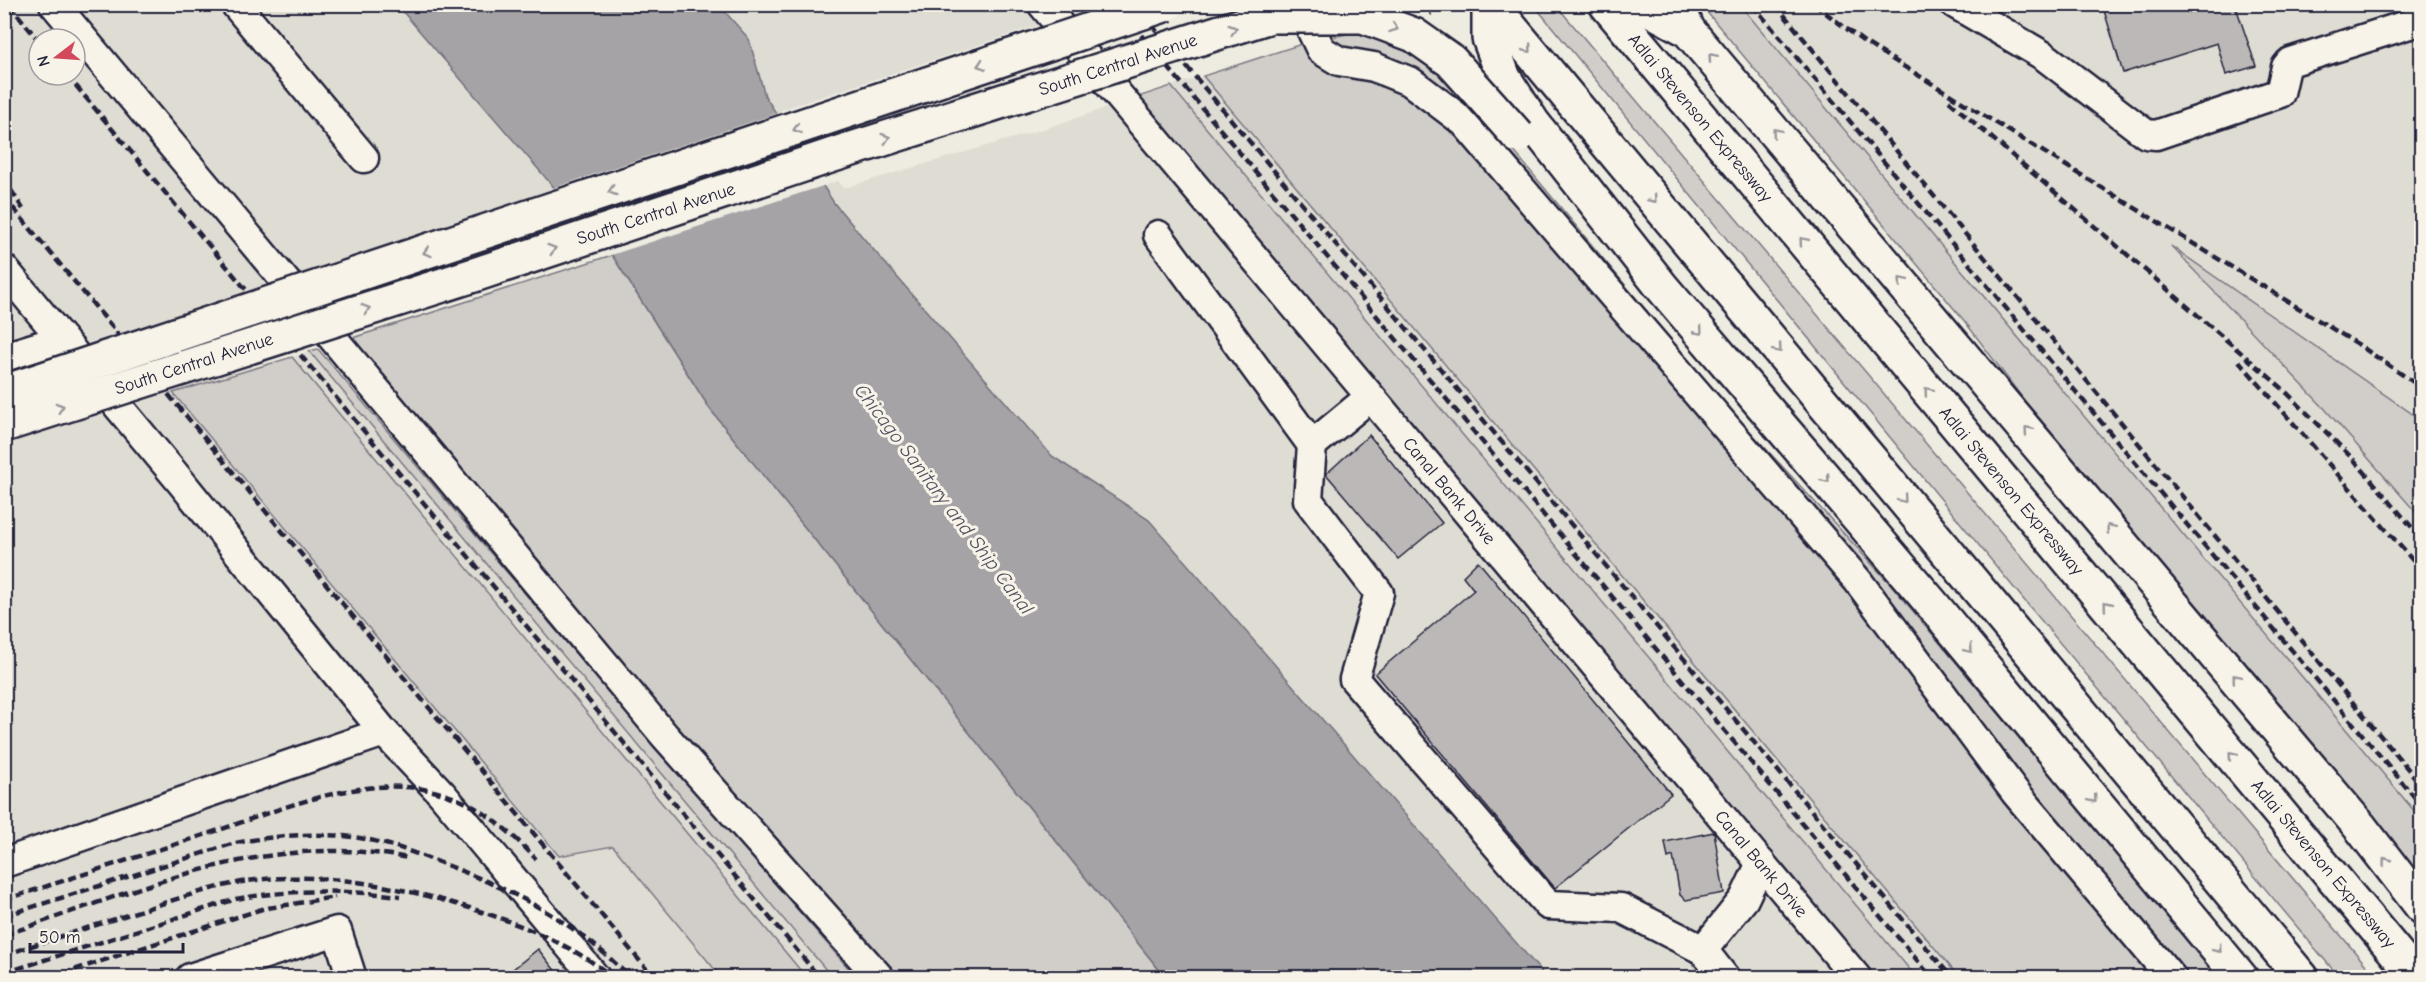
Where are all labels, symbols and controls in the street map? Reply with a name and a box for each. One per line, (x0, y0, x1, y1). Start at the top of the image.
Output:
one-way arrow (1388, 20, 1399, 33)
one-way arrow (1227, 24, 1238, 36)
north arrow (27, 27, 87, 87)
street label: South Central Avenue (1036, 29, 1200, 101)
street label: Adlai Stevenson Expressway (1623, 29, 1777, 207)
one-way arrow (1521, 43, 1532, 54)
text: N (33, 53, 54, 69)
one-way arrow (1708, 53, 1719, 64)
one-way arrow (976, 58, 987, 70)
one-way arrow (792, 121, 803, 134)
one-way arrow (1773, 128, 1784, 139)
one-way arrow (880, 133, 891, 146)
street label: South Central Avenue (574, 178, 738, 250)
one-way arrow (607, 184, 618, 196)
one-way arrow (1646, 192, 1657, 203)
one-way arrow (1799, 237, 1810, 248)
one-way arrow (546, 244, 556, 256)
one-way arrow (422, 245, 433, 258)
one-way arrow (1898, 277, 1909, 288)
one-way arrow (360, 304, 371, 317)
one-way arrow (1692, 324, 1703, 335)
street label: South Central Avenue (112, 328, 276, 400)
one-way arrow (1771, 342, 1782, 353)
water label: Chicago Sanitary and Ship Canal (850, 379, 1039, 619)
one-way arrow (1924, 387, 1935, 398)
one-way arrow (54, 402, 65, 414)
street label: Adlai Stevenson Expressway (1934, 402, 2088, 580)
one-way arrow (2024, 426, 2035, 437)
street label: Canal Bank Drive (1398, 433, 1500, 549)
one-way arrow (1819, 472, 1830, 483)
one-way arrow (1896, 492, 1907, 503)
one-way arrow (2107, 524, 2118, 535)
one-way arrow (2103, 601, 2114, 612)
one-way arrow (1962, 642, 1973, 653)
one-way arrow (2232, 674, 2243, 685)
one-way arrow (2228, 751, 2239, 762)
street label: Adlai Stevenson Expressway (2246, 775, 2400, 953)
one-way arrow (2086, 792, 2097, 803)
street label: Canal Bank Drive (1710, 806, 1812, 922)
one-way arrow (2382, 857, 2393, 868)
scale bar (30, 916, 183, 954)
text: 50 m (39, 927, 81, 948)
one-way arrow (2210, 942, 2221, 953)

